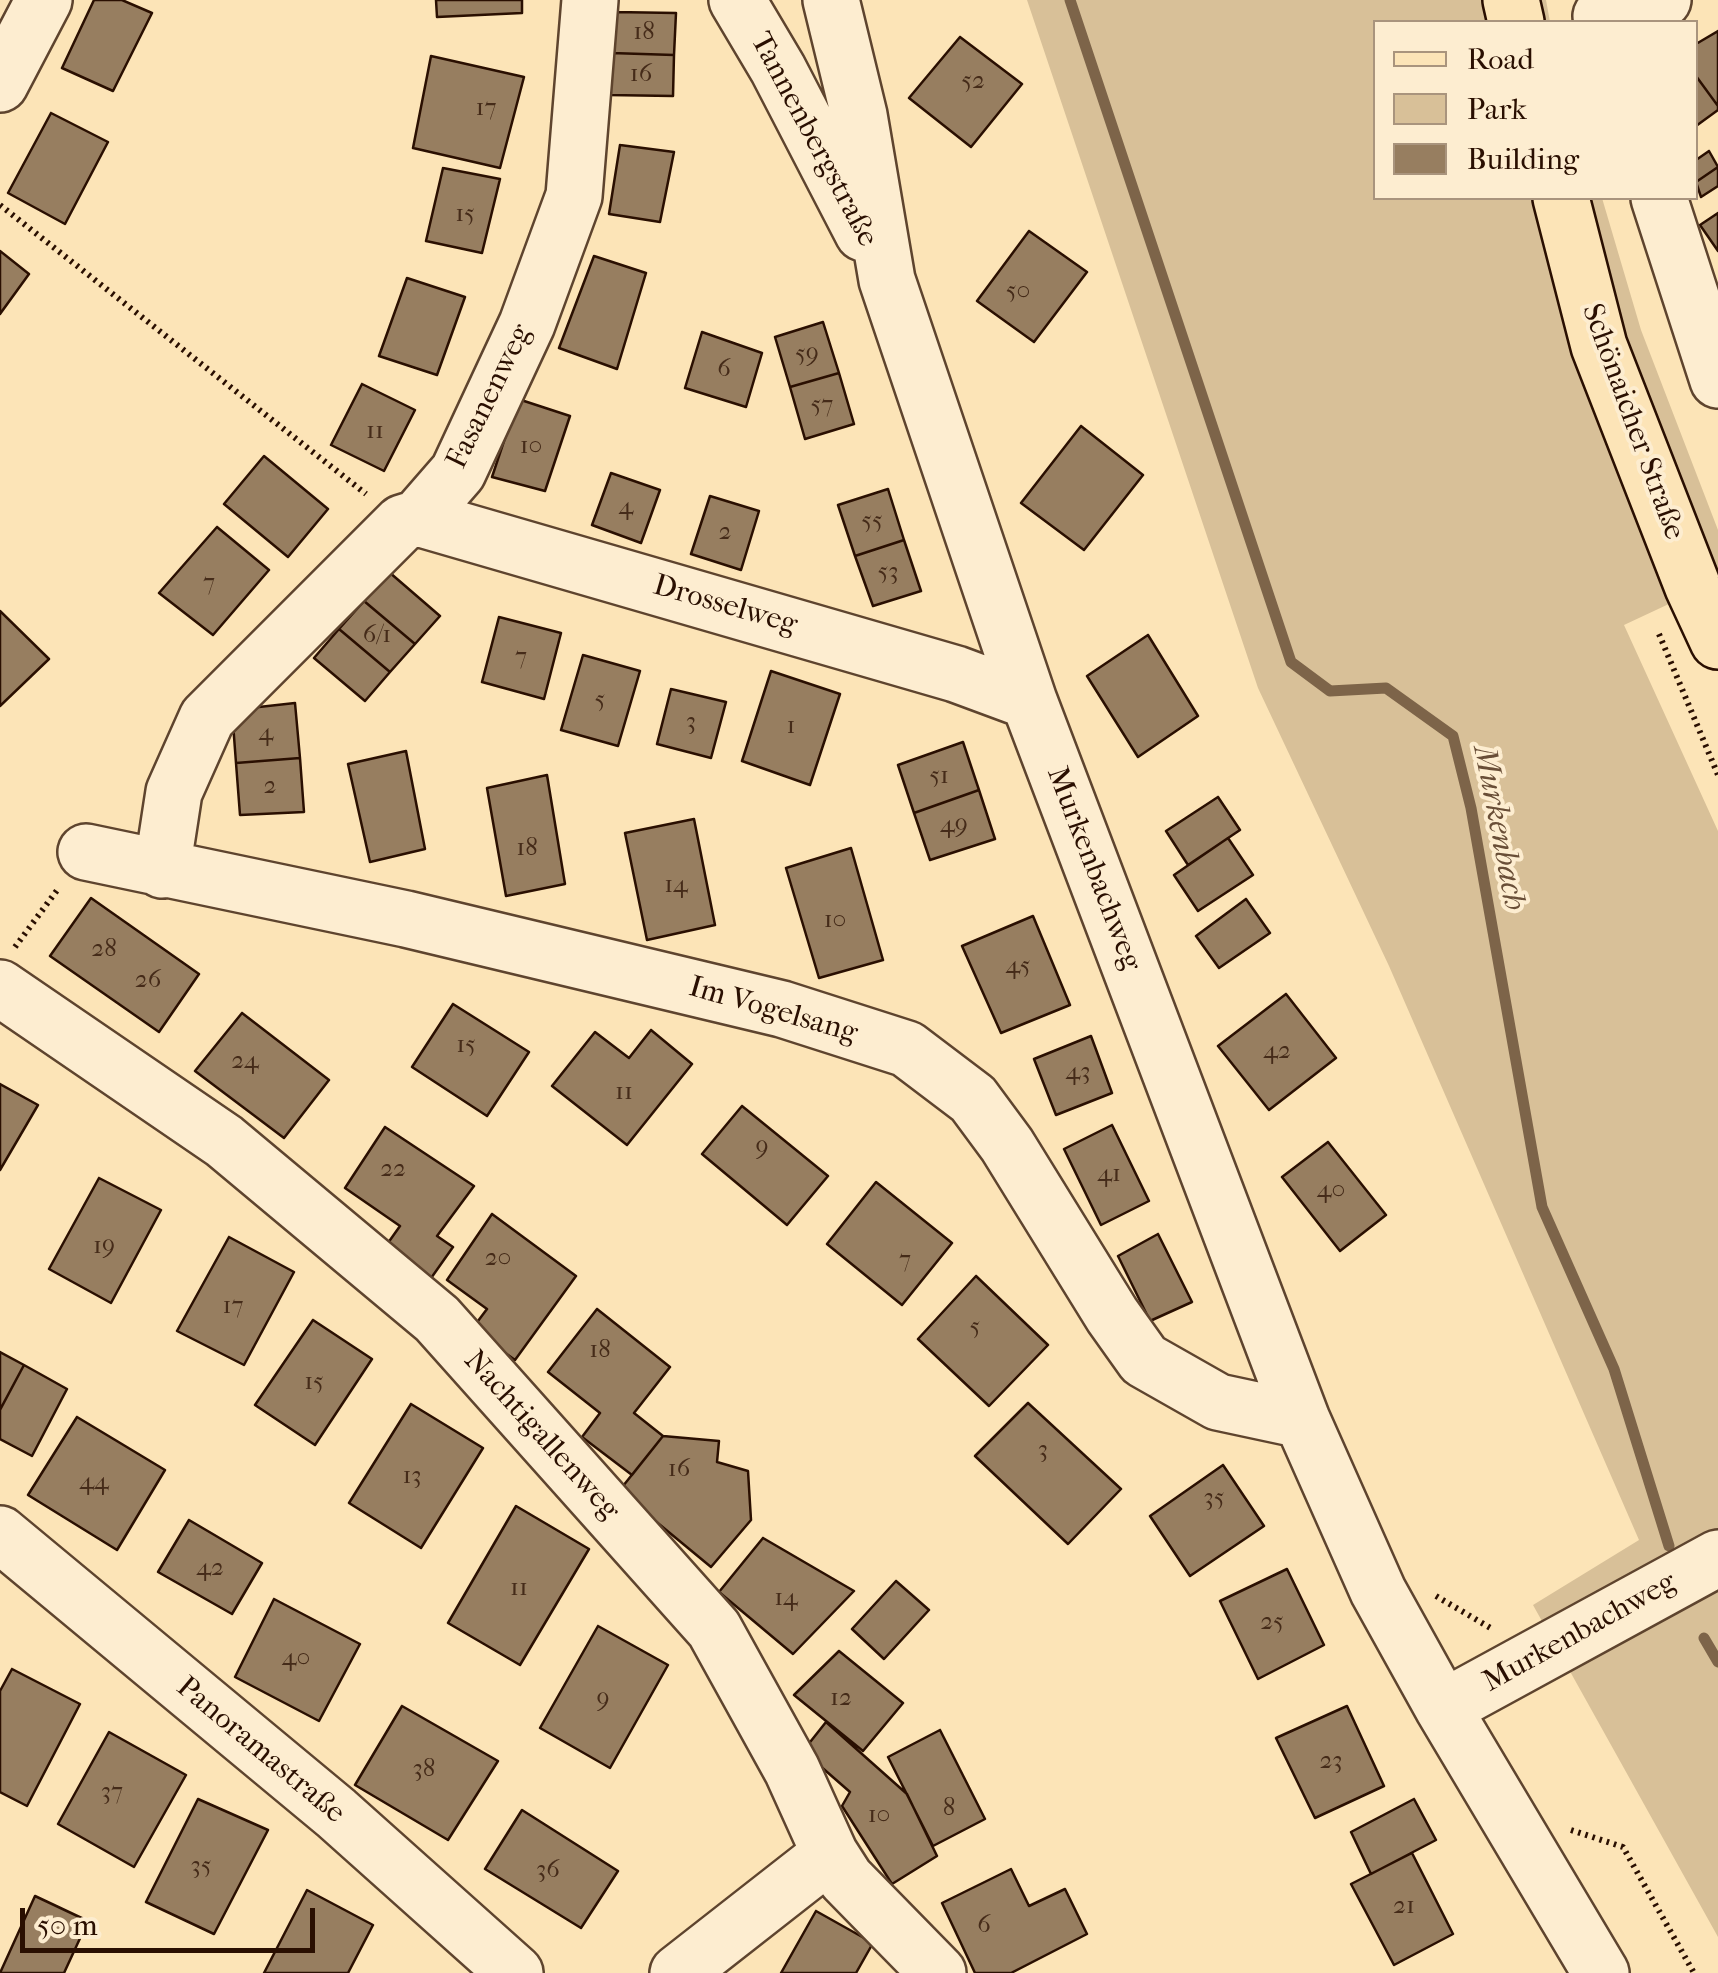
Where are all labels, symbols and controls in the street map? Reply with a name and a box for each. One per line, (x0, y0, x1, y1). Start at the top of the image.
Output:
house number: 18 (633, 18, 655, 48)
legend (1373, 20, 1698, 200)
street label: Tannenbergstraße (741, 27, 885, 253)
text: Road (1467, 42, 1534, 77)
house number: 16 (630, 60, 652, 90)
house number: 52 (961, 67, 985, 97)
text: Park (1467, 92, 1527, 127)
house number: 17 (476, 94, 496, 124)
text: Building (1467, 142, 1579, 177)
house number: 15 (455, 200, 475, 230)
house number: 50 (1006, 277, 1030, 307)
street label: Schönaicher Straße (1573, 299, 1691, 545)
street label: Fasanenweg (440, 319, 540, 475)
house number: 59 (795, 340, 819, 370)
house number: 6 (717, 355, 731, 385)
house number: 57 (811, 391, 833, 421)
house number: 11 (366, 417, 384, 447)
house number: 10 (520, 432, 542, 462)
house number: 4 (619, 493, 633, 523)
house number: 55 (861, 507, 883, 537)
house number: 2 (719, 518, 731, 548)
house number: 53 (877, 558, 899, 588)
street label: Drosselweg (649, 568, 801, 644)
house number: 7 (203, 569, 215, 599)
house number: 6/1 (363, 621, 391, 651)
house number: 7 (515, 643, 527, 673)
house number: 5 (595, 686, 605, 716)
house number: 3 (686, 708, 696, 738)
house number: 1 (787, 712, 795, 742)
house number: 4 (259, 719, 273, 749)
water label: Murkenbach (1463, 742, 1533, 914)
house number: 51 (929, 762, 949, 792)
street label: Murkenbachweg (1038, 762, 1148, 976)
house number: 2 (264, 772, 276, 802)
house number: 49 (940, 811, 968, 841)
house number: 18 (516, 834, 538, 864)
house number: 14 (664, 871, 688, 901)
house number: 10 (824, 906, 846, 936)
house number: 28 (91, 935, 117, 965)
house number: 45 (1006, 952, 1030, 982)
house number: 26 (135, 966, 161, 996)
street label: Im Vogelsang (685, 970, 861, 1052)
house number: 15 (456, 1031, 476, 1061)
house number: 42 (1263, 1037, 1291, 1067)
house number: 24 (231, 1047, 259, 1077)
house number: 43 (1065, 1058, 1091, 1088)
house number: 11 (615, 1078, 633, 1108)
house number: 9 (755, 1133, 769, 1163)
house number: 22 (380, 1155, 406, 1185)
house number: 41 (1097, 1160, 1121, 1190)
house number: 40 (1317, 1176, 1345, 1206)
house number: 19 (93, 1232, 115, 1262)
house number: 20 (485, 1244, 511, 1274)
house number: 7 (899, 1246, 911, 1276)
house number: 17 (223, 1292, 243, 1322)
house number: 5 (970, 1313, 980, 1343)
house number: 18 (589, 1336, 611, 1366)
street label: Nachtigallenweg (455, 1344, 627, 1528)
house number: 15 (304, 1368, 324, 1398)
house number: 3 (1038, 1436, 1048, 1466)
house number: 16 (668, 1455, 690, 1485)
house number: 13 (402, 1462, 422, 1492)
house number: 44 (79, 1468, 109, 1498)
house number: 35 (1203, 1484, 1225, 1514)
house number: 42 (196, 1554, 224, 1584)
street label: Murkenbachweg (1477, 1565, 1683, 1701)
house number: 11 (510, 1574, 528, 1604)
house number: 14 (774, 1584, 798, 1614)
house number: 25 (1260, 1608, 1284, 1638)
house number: 40 (282, 1644, 310, 1674)
street label: Panoramastraße (168, 1670, 352, 1832)
house number: 12 (830, 1684, 852, 1714)
house number: 9 (596, 1685, 610, 1715)
house number: 23 (1319, 1747, 1343, 1777)
house number: 38 (413, 1755, 435, 1785)
house number: 37 (101, 1778, 123, 1808)
house number: 8 (943, 1794, 955, 1824)
house number: 10 (868, 1801, 890, 1831)
house number: 35 (190, 1852, 212, 1882)
house number: 36 (536, 1856, 560, 1886)
scale bar (25, 1888, 320, 1950)
house number: 21 (1393, 1892, 1415, 1922)
text: 50 m (37, 1908, 98, 1943)
house number: 6 (977, 1911, 991, 1941)

